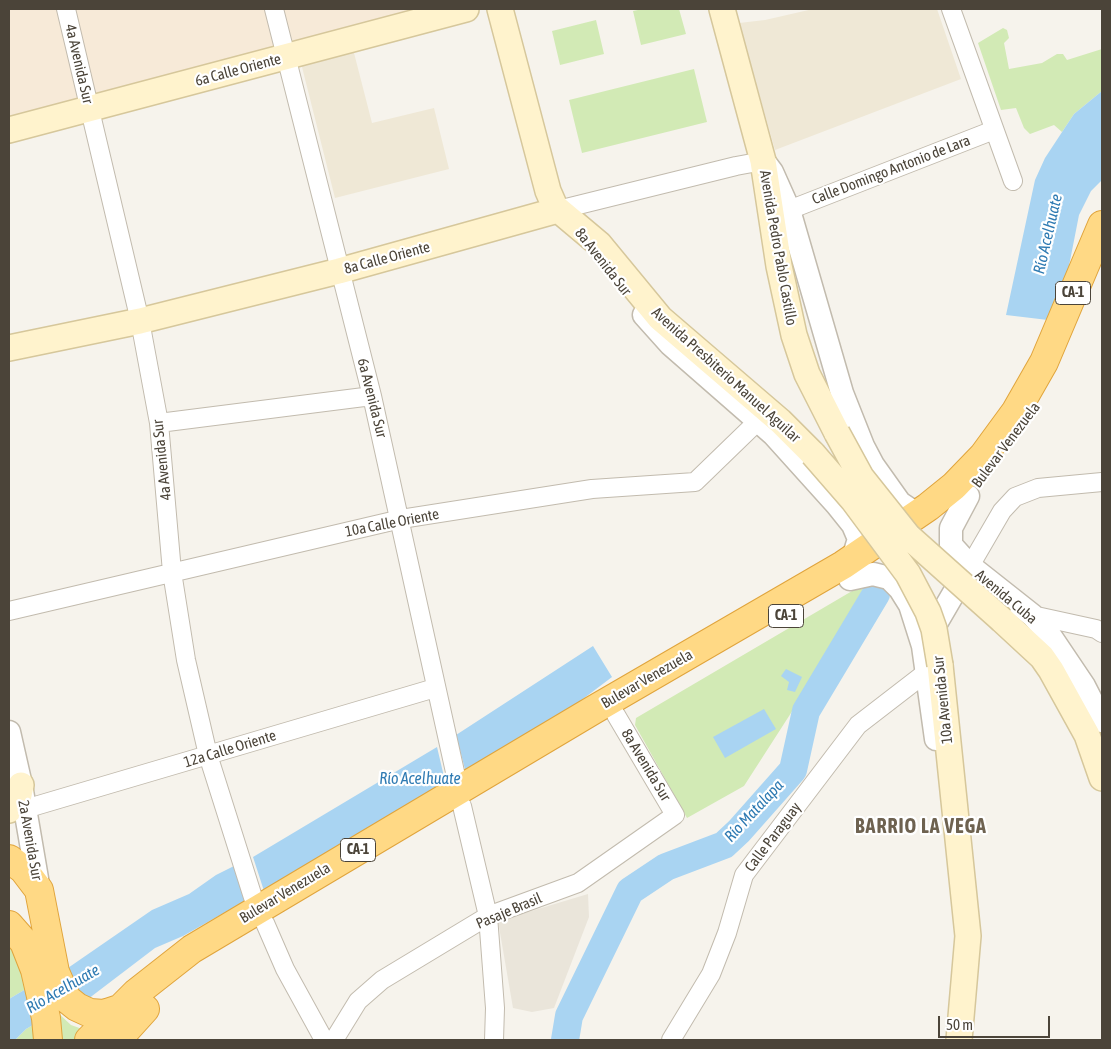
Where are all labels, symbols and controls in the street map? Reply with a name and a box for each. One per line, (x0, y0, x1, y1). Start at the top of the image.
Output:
street label: 4a Avenida Sur (61, 22, 97, 106)
street label: 6a Calle Oriente (193, 50, 283, 90)
street label: Calle Domingo Antonio de Lara (809, 131, 973, 209)
street label: Avenida Pedro Pablo Castillo (755, 169, 801, 327)
water label: Río Acelhuate (1030, 192, 1066, 276)
street label: 8a Avenida Sur (571, 225, 635, 299)
street label: 8a Calle Oriente (342, 238, 432, 278)
road number: CA-1 (1056, 282, 1090, 304)
street label: Avenida Presbiterio Manuel Aguilar (648, 304, 804, 446)
street label: 6a Avenida Sur (353, 356, 391, 440)
street label: Bulevar Venezuela (968, 399, 1044, 491)
street label: 4a Avenida Sur (149, 419, 175, 501)
street label: 10a Calle Oriente (344, 505, 440, 541)
street label: Avenida Cuba (971, 566, 1041, 628)
road number: CA-1 (768, 604, 804, 628)
street label: Bulevar Venezuela (598, 646, 696, 712)
street label: 10a Avenida Sur (929, 655, 957, 745)
street label: 12a Calle Oriente (182, 726, 278, 772)
street label: 8a Avenida Sur (617, 726, 675, 804)
water label: Río Acelhuate (379, 769, 461, 789)
water label: Río Matalapa (720, 776, 788, 846)
street label: 2a Avenida Sur (14, 799, 46, 881)
street label: Calle Paraguay (741, 799, 805, 875)
district label: BARRIO LA VEGA (853, 815, 989, 839)
road number: CA-1 (340, 838, 376, 862)
street label: Bulevar Venezuela (236, 859, 334, 927)
street label: Pasaje Brasil (473, 889, 545, 933)
water label: Río Acelhuate (23, 960, 103, 1018)
scale bar (941, 1006, 1054, 1038)
text: 50 m (946, 1016, 973, 1033)

